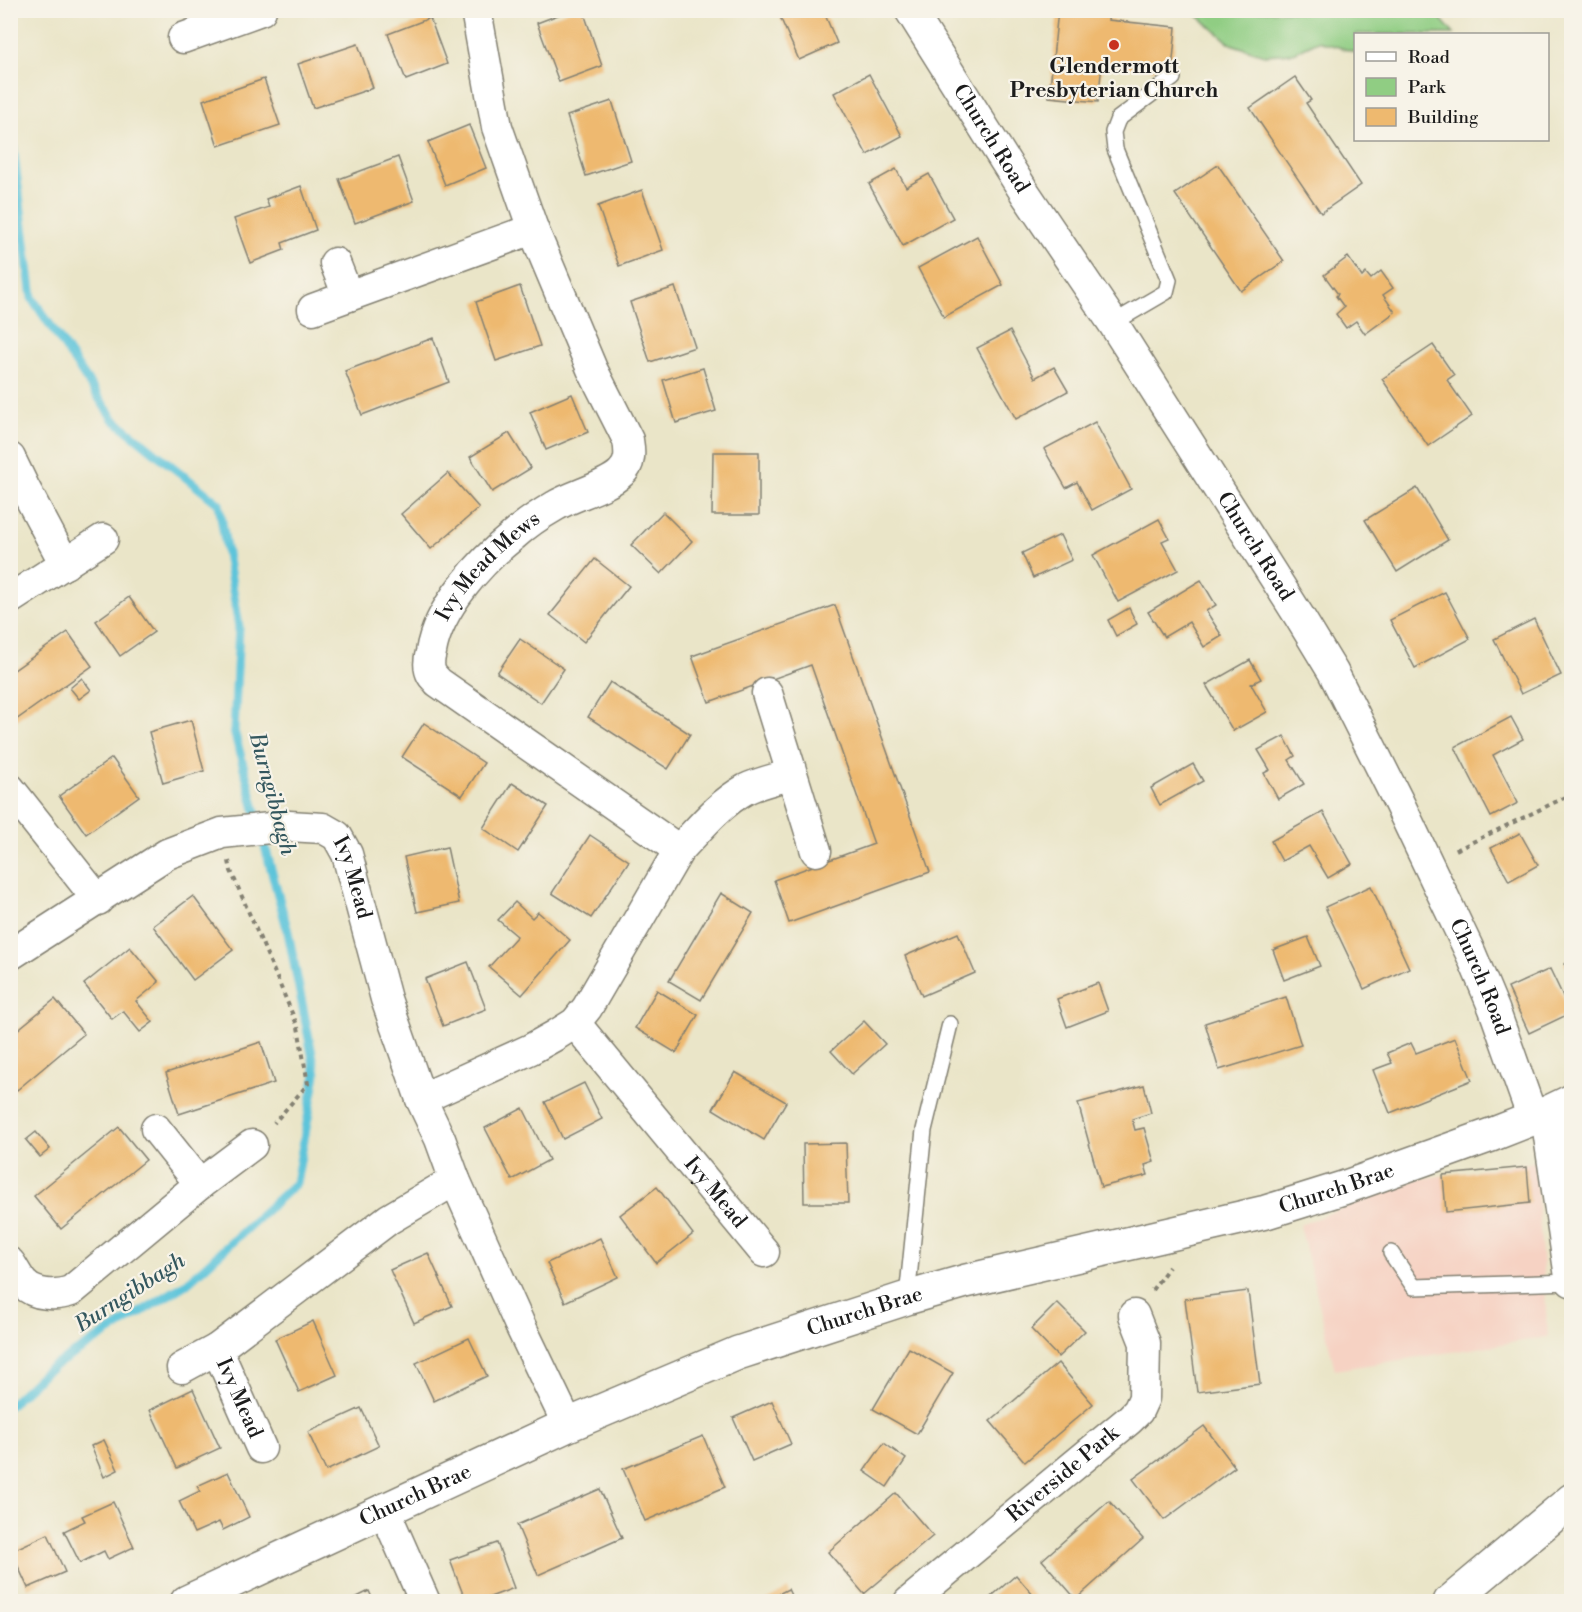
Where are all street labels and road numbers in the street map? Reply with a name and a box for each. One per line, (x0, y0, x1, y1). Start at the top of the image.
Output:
street label: Church Road (947, 79, 1035, 198)
street label: Church Road (1211, 487, 1299, 606)
street label: Ivy Mead Mews (430, 506, 545, 626)
street label: Ivy Mead (327, 832, 377, 922)
street label: Church Road (1443, 914, 1515, 1039)
street label: Ivy Mead (678, 1152, 752, 1234)
street label: Church Brae (1276, 1158, 1398, 1220)
street label: Church Brae (804, 1281, 926, 1343)
street label: Ivy Mead (210, 1354, 268, 1442)
street label: Riverside Park (1002, 1420, 1125, 1529)
street label: Church Brae (356, 1459, 475, 1533)

